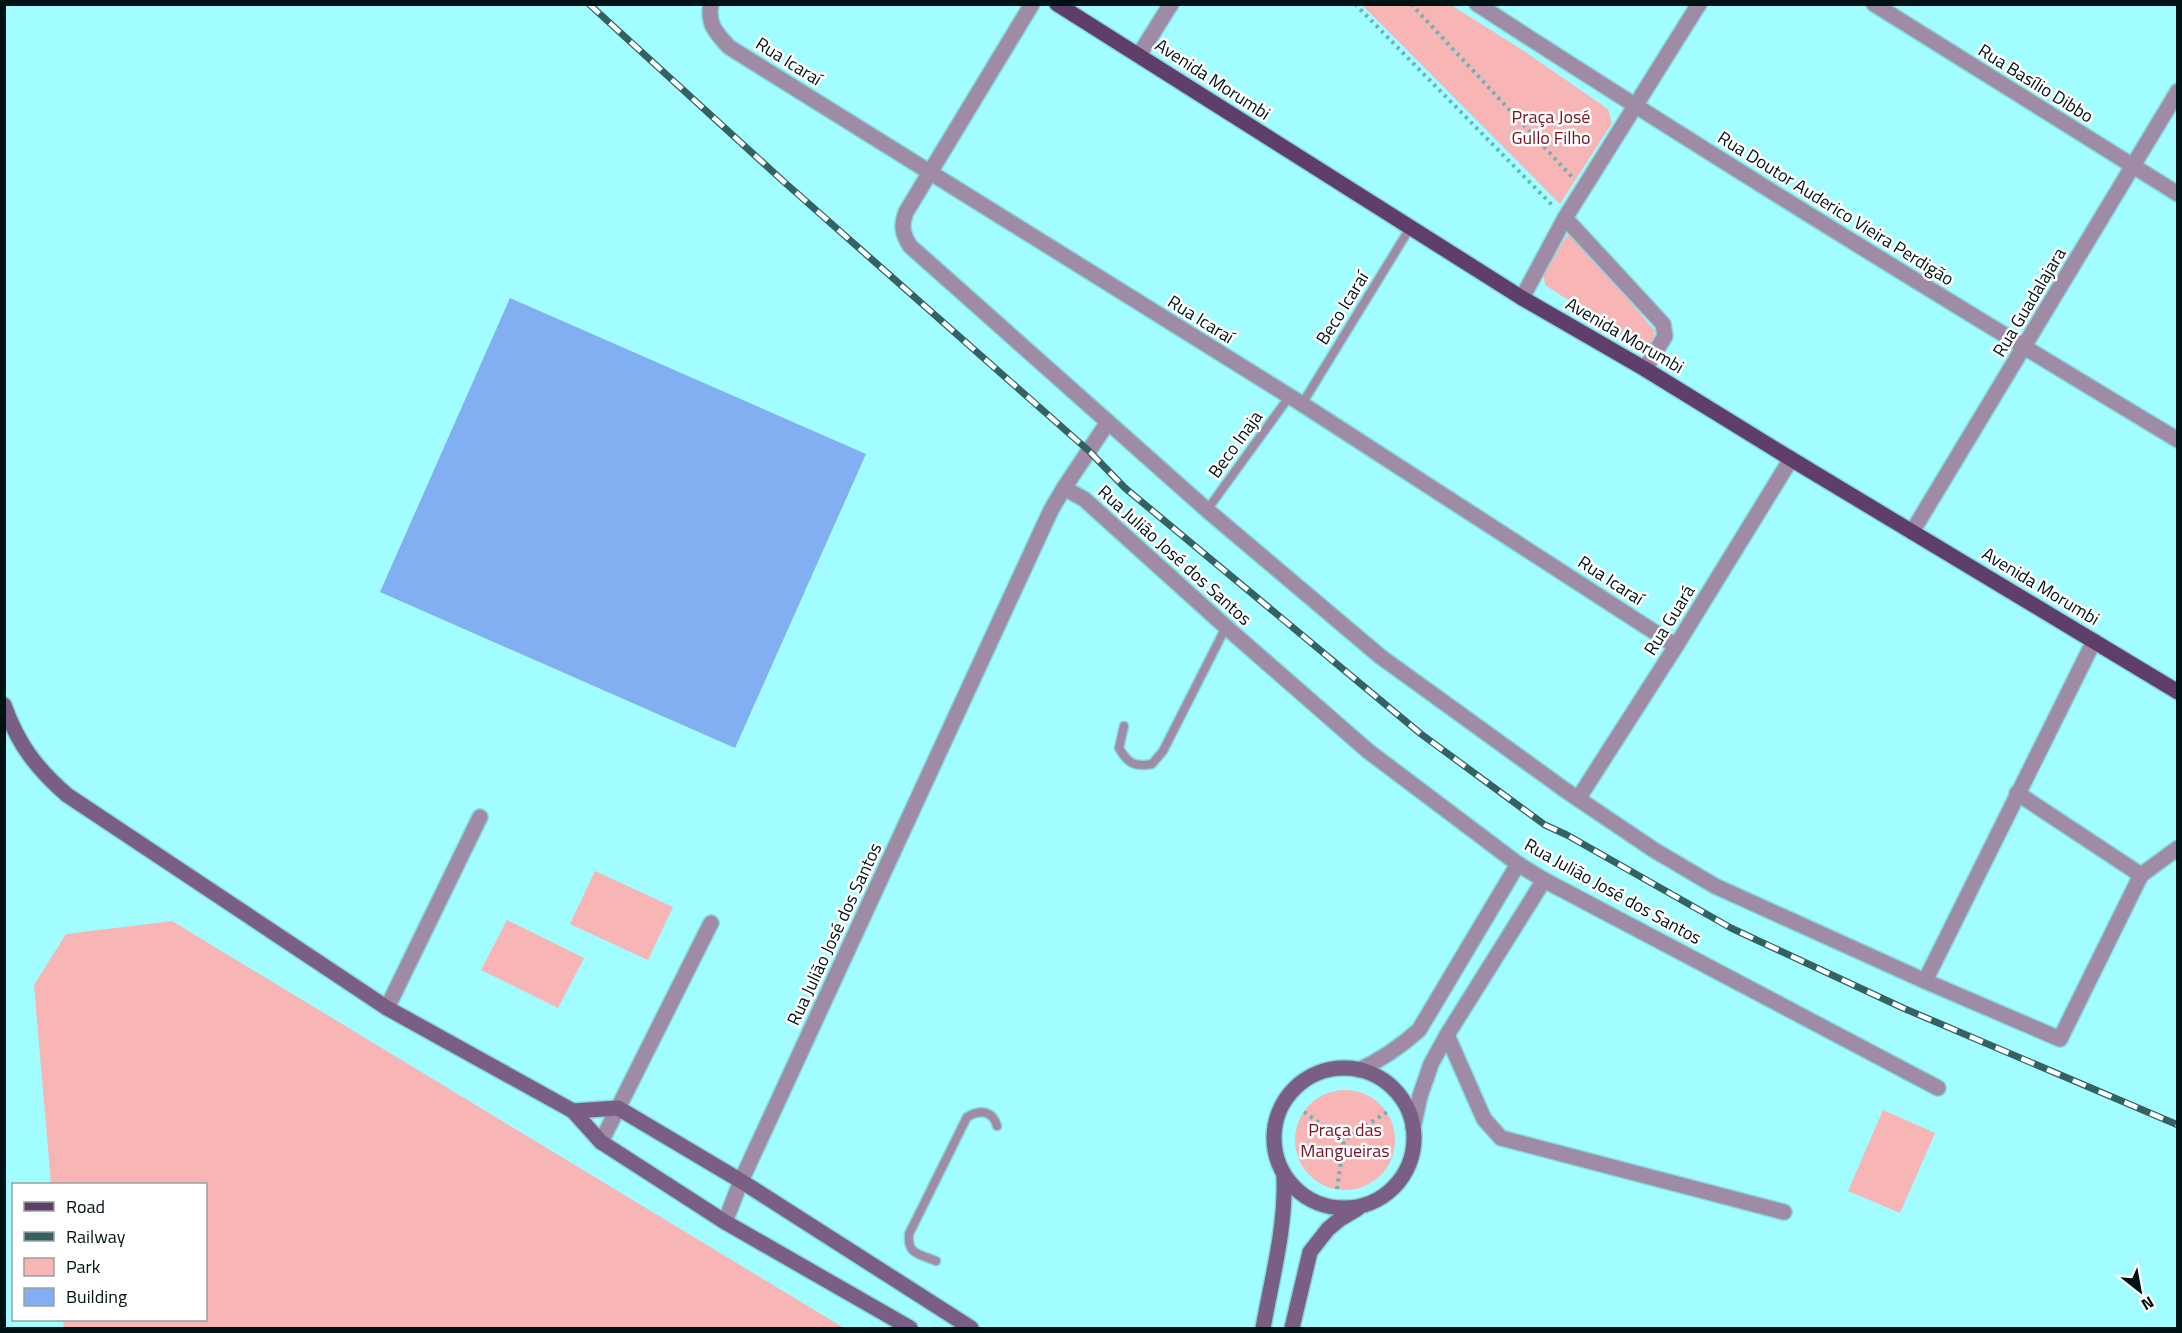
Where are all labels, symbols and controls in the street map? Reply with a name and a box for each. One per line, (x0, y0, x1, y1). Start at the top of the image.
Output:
street label: Rua Icaraí (750, 30, 829, 93)
street label: Avenida Morumbi (1150, 31, 1276, 127)
street label: Rua Basílio Dibbo (1973, 37, 2099, 129)
park label: Praça José Gullo Filho (1511, 103, 1591, 151)
street label: Rua Doutor Auderico Vieira Perdigão (1713, 124, 1959, 292)
street label: Rua Guadalajara (1986, 242, 2072, 362)
street label: Beco Icaraí (1309, 264, 1376, 350)
street label: Rua Icaraí (1162, 288, 1241, 351)
street label: Avenida Morumbi (1561, 290, 1689, 380)
street label: Beco Inaja (1201, 405, 1269, 483)
street label: Rua Julião José dos Santos (1092, 478, 1258, 632)
street label: Avenida Morumbi (1977, 540, 2105, 632)
street label: Rua Icaraí (1573, 549, 1651, 613)
street label: Rua Guará (1637, 580, 1701, 660)
street label: Rua Julião José dos Santos (1519, 831, 1707, 951)
street label: Rua Julião José dos Santos (780, 838, 888, 1030)
park label: Praça das Mangueiras (1300, 1116, 1390, 1164)
legend (12, 1183, 207, 1321)
text: Road (66, 1193, 105, 1220)
text: Railway (66, 1223, 126, 1250)
text: Park (66, 1253, 101, 1280)
north arrow (2110, 1261, 2170, 1321)
text: Building (66, 1283, 127, 1310)
text: N (2137, 1291, 2159, 1317)

